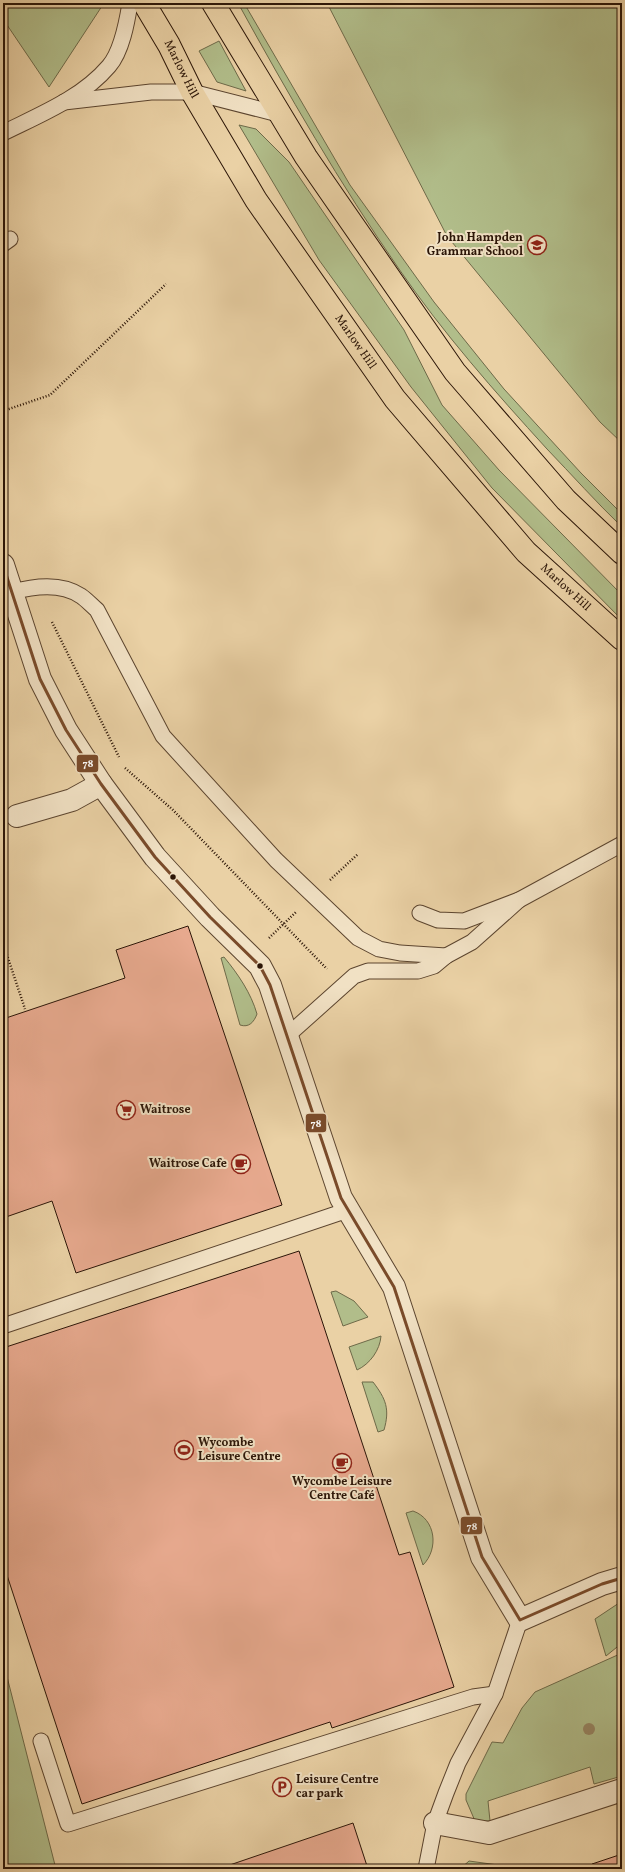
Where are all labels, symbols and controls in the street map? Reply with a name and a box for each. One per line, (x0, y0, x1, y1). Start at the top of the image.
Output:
street label: Marlow Hill (160, 37, 202, 102)
place label: John Hampden Grammar School (427, 230, 523, 260)
school or university icon: John Hampden Grammar School (526, 234, 548, 256)
street label: Marlow Hill (331, 312, 380, 373)
street label: Marlow Hill (537, 560, 594, 615)
line badge: 78 (76, 754, 99, 773)
text: 78 (82, 757, 94, 772)
unlabelled marker (168, 872, 178, 882)
unlabelled marker (255, 961, 265, 971)
supermarket icon: Waitrose (115, 1099, 137, 1121)
place label: Waitrose (140, 1102, 191, 1118)
line badge: 78 (305, 1113, 327, 1133)
text: 78 (310, 1117, 322, 1132)
cafe icon: Waitrose Cafe (230, 1153, 252, 1175)
place label: Waitrose Cafe (149, 1156, 227, 1172)
place label: Wycombe Leisure Centre (198, 1435, 281, 1465)
sports icon: Wycombe Leisure Centre (173, 1439, 195, 1461)
cafe icon: Wycombe Leisure Centre Café (331, 1452, 353, 1474)
place label: Wycombe Leisure Centre Café (292, 1474, 392, 1504)
line badge: 78 (460, 1516, 483, 1535)
text: 78 (466, 1520, 478, 1535)
place label: Leisure Centre car park (296, 1772, 379, 1802)
parking icon: Leisure Centre car park (271, 1776, 293, 1798)

